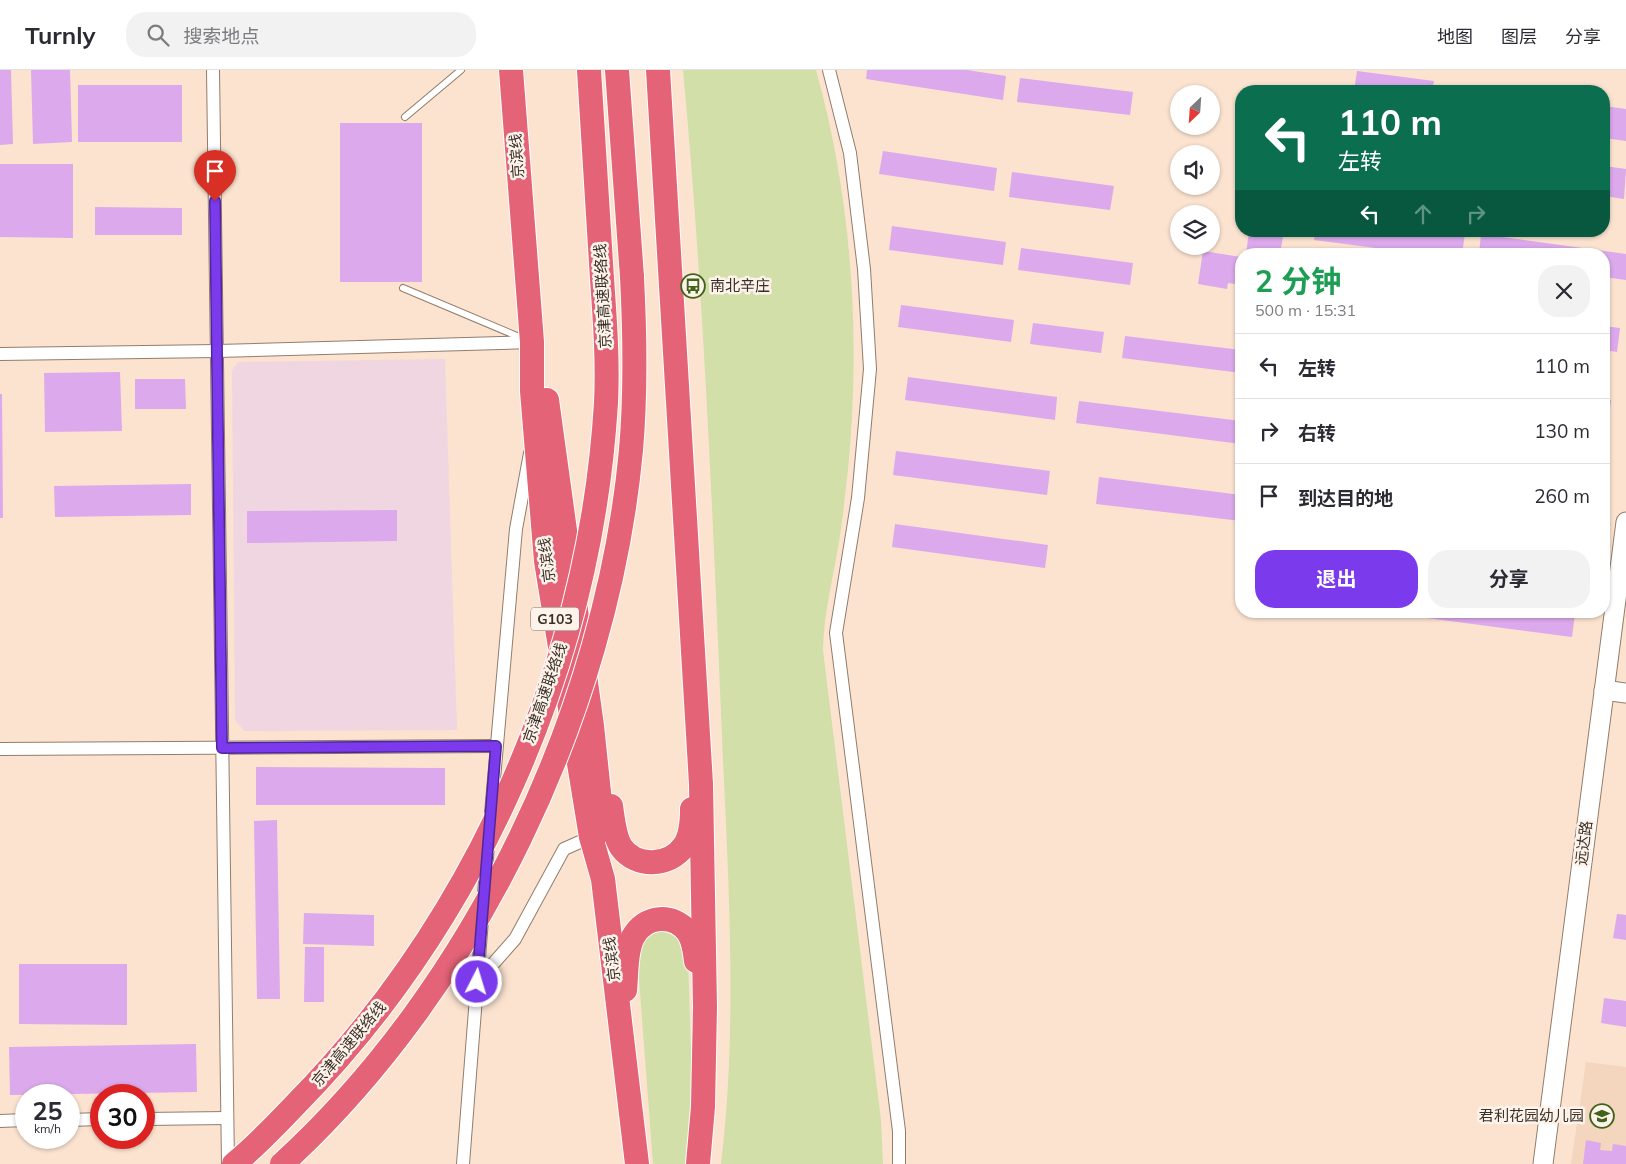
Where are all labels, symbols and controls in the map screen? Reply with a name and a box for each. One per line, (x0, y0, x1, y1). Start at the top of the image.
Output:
search box (126, 12, 476, 57)
text: Turnly (25, 20, 96, 50)
icon: search (144, 21, 172, 49)
text: 搜索地点 (184, 24, 260, 48)
text: 地图 (1437, 25, 1473, 48)
text: 图层 (1501, 25, 1537, 48)
text: 分享 (1565, 25, 1601, 48)
north arrow (1170, 85, 1220, 135)
map controls (1170, 85, 1220, 255)
text: 110 m (1338, 100, 1442, 144)
icon: left (1255, 105, 1320, 170)
street label: 京滨线 (505, 133, 528, 179)
button: sound (1170, 145, 1220, 195)
text: 左转 (1338, 147, 1382, 175)
pin (194, 150, 236, 201)
icon: arrive (201, 157, 229, 185)
icon: left (1356, 200, 1384, 228)
icon: ahead (1409, 200, 1437, 228)
icon: right (1462, 200, 1490, 228)
button: layers (1170, 205, 1220, 255)
street label: 京津高速联络线 (590, 243, 615, 349)
text: 2 分钟 (1255, 262, 1341, 300)
button: close (1538, 265, 1590, 317)
bus stop icon: 南北辛庄 (680, 273, 706, 299)
place label: 南北辛庄 (710, 276, 770, 295)
text: 500 m · 15:31 (1255, 300, 1356, 320)
icon: left (1255, 352, 1283, 380)
text: 110 m (1534, 354, 1590, 378)
text: 左转 (1298, 356, 1336, 380)
icon: right (1255, 417, 1283, 445)
text: 130 m (1534, 419, 1590, 443)
text: 右转 (1298, 421, 1336, 445)
icon: arrive (1255, 482, 1283, 510)
text: 260 m (1534, 484, 1590, 508)
text: 到达目的地 (1298, 486, 1393, 510)
street label: 京滨线 (534, 537, 559, 584)
button: 退出 (1255, 550, 1418, 608)
button: 分享 (1428, 550, 1590, 608)
road number: G103 (531, 608, 579, 630)
street label: 京津高速联络线 (518, 640, 571, 746)
street label: 远达路 (1571, 819, 1596, 866)
street label: 京滨线 (599, 936, 624, 983)
position arrow (450, 955, 502, 1007)
street label: 京津高速联络线 (308, 997, 390, 1090)
speed limit sign: 30 (90, 1084, 155, 1149)
text: 25 (32, 1095, 63, 1126)
school or university icon: 君利花园幼儿园 (1589, 1103, 1615, 1129)
place label: 君利花园幼儿园 (1479, 1106, 1584, 1125)
text: km/h (34, 1121, 61, 1136)

